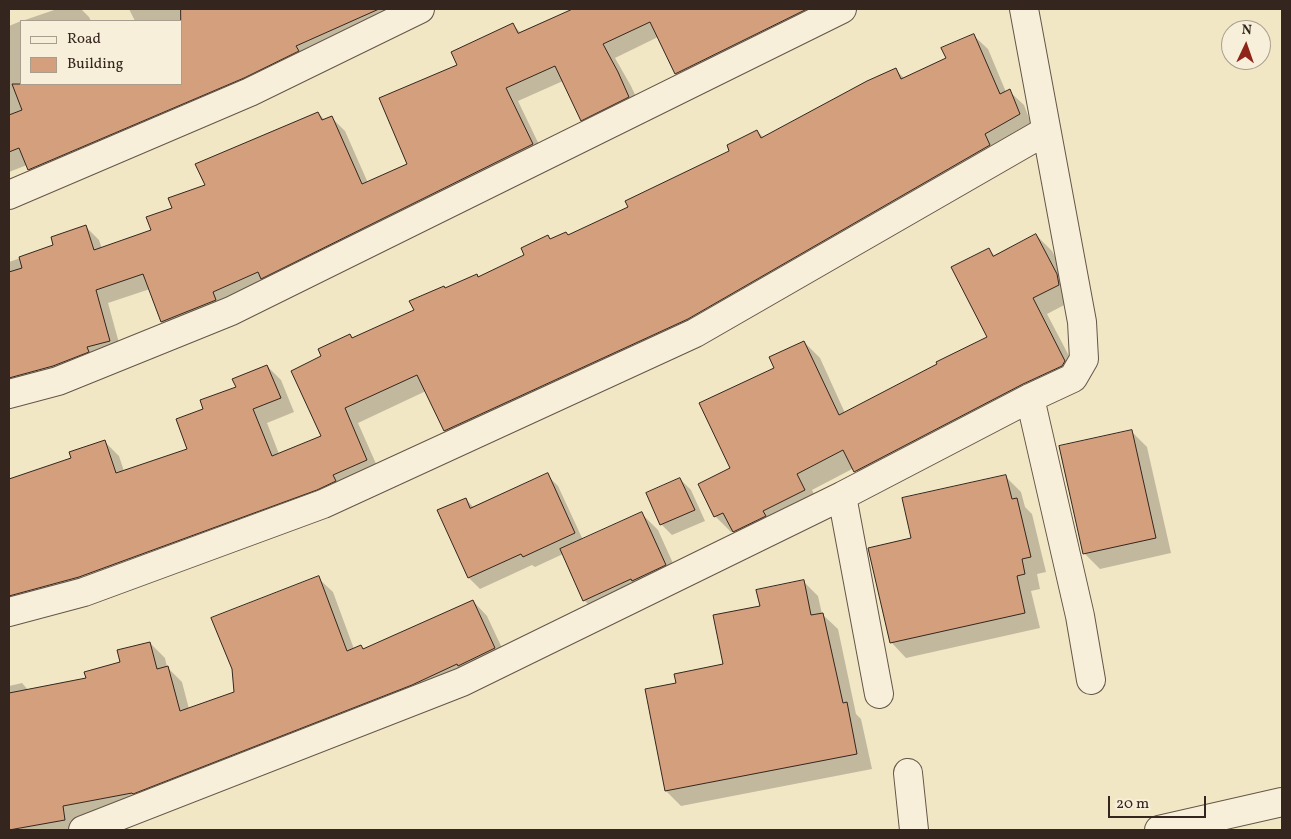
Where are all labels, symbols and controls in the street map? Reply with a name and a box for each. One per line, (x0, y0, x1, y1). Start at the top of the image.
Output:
legend (20, 20, 182, 85)
north arrow (1221, 20, 1271, 70)
text: N (1241, 21, 1252, 40)
text: Road (67, 29, 101, 50)
text: Building (67, 54, 123, 75)
scale bar (1111, 786, 1208, 818)
text: 20 m (1116, 794, 1149, 815)

